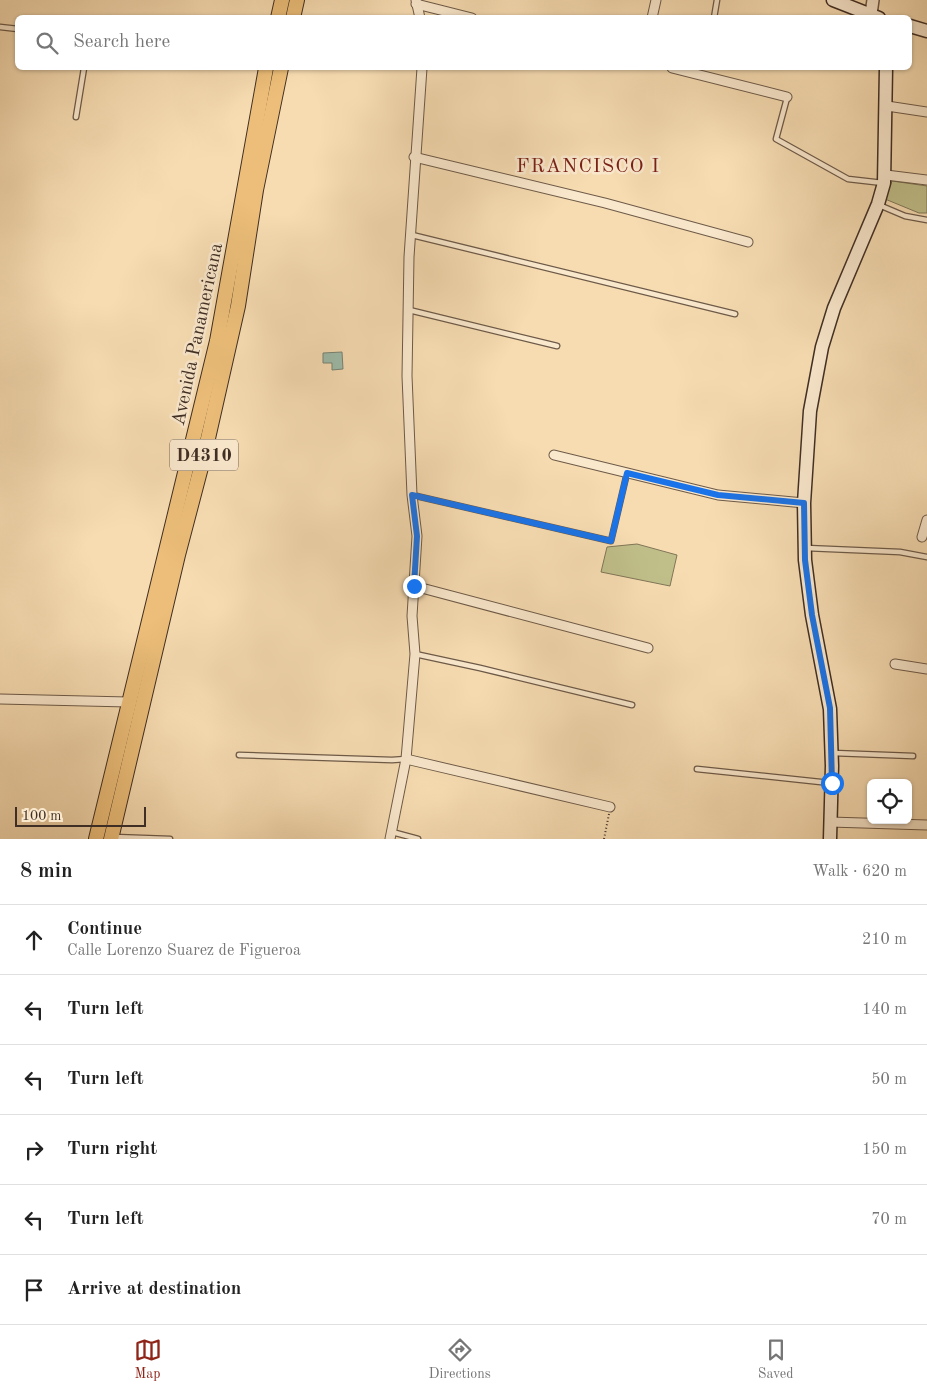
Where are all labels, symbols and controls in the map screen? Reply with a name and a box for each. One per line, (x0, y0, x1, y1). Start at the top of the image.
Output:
search box (15, 15, 912, 70)
icon: search (33, 29, 61, 57)
text: Search here (73, 33, 170, 52)
district label: FRANCISCO I (516, 157, 660, 177)
street label: Avenida Panamericana (170, 241, 227, 428)
road number: D4310 (170, 440, 238, 470)
route end (403, 575, 426, 598)
route start (821, 772, 844, 795)
map controls (867, 779, 912, 824)
button: locate (867, 779, 912, 824)
scale bar (15, 804, 146, 827)
text: 100 m (22, 809, 61, 823)
text: 8 min (20, 861, 73, 882)
text: Walk · 620 m (812, 864, 907, 880)
text: Continue (67, 920, 142, 939)
icon: ahead (20, 926, 48, 954)
text: 210 m (862, 932, 907, 948)
text: Calle Lorenzo Suarez de Figueroa (67, 943, 301, 959)
icon: left (20, 996, 48, 1024)
text: Turn left (67, 1000, 144, 1019)
text: 140 m (862, 1002, 907, 1018)
icon: left (20, 1066, 48, 1094)
text: Turn left (67, 1070, 144, 1089)
text: 50 m (871, 1072, 907, 1088)
icon: right (20, 1136, 48, 1164)
text: Turn right (67, 1140, 157, 1159)
text: 150 m (862, 1142, 907, 1158)
icon: left (20, 1206, 48, 1234)
text: Turn left (67, 1210, 144, 1229)
text: 70 m (871, 1212, 907, 1228)
icon: arrive (20, 1276, 48, 1304)
text: Arrive at destination (67, 1280, 241, 1299)
tab: Map (134, 1336, 162, 1383)
tab: Directions (429, 1336, 491, 1383)
tab: Saved (758, 1336, 793, 1383)

